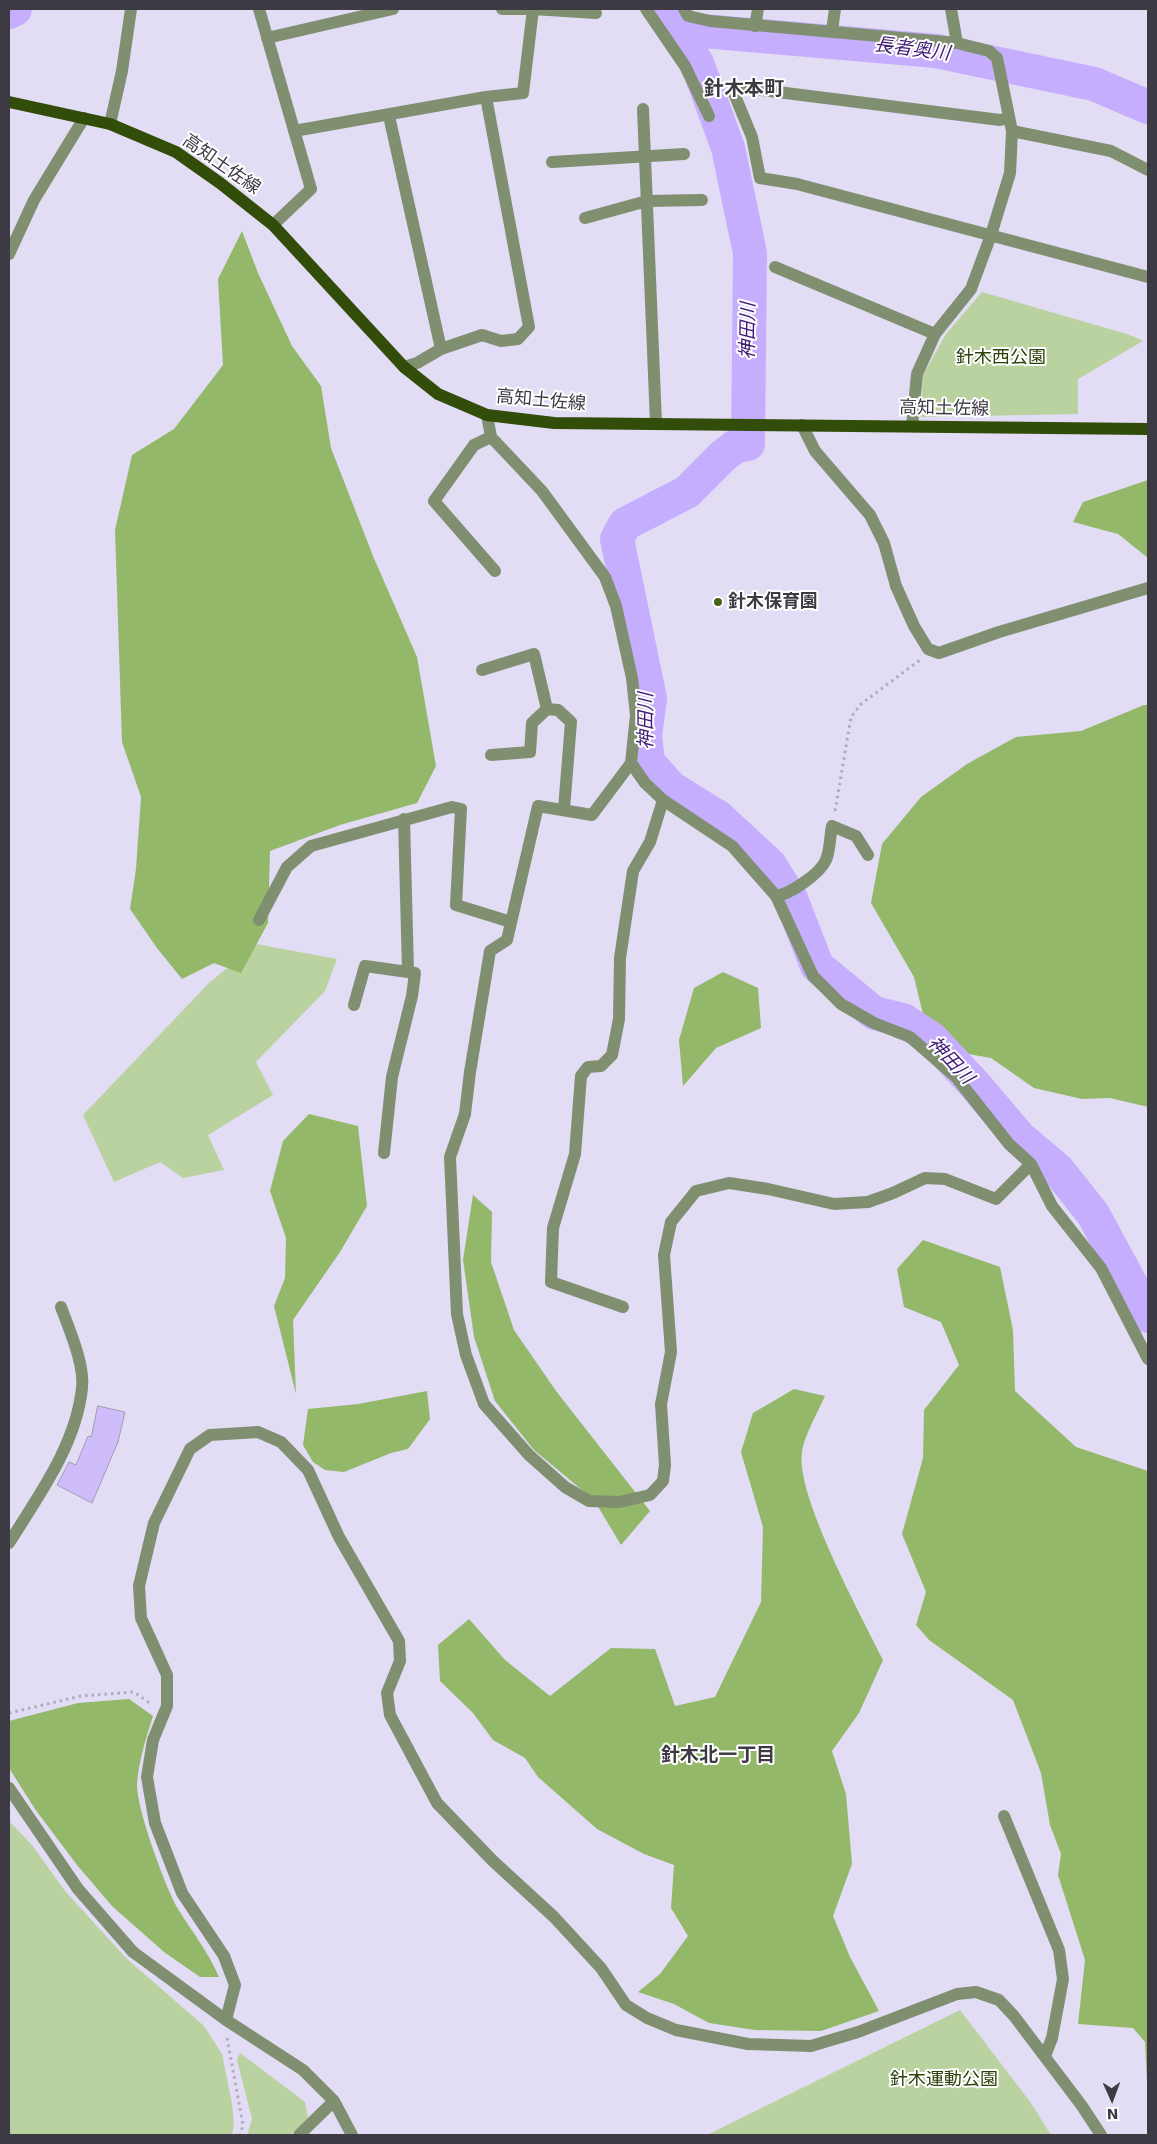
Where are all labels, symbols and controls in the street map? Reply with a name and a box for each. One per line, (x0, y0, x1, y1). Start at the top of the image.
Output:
water label: 長者奥川 (873, 34, 951, 66)
district label: 針木本町 (704, 78, 784, 102)
street label: 高知土佐線 (178, 130, 264, 200)
water label: 神田川 (737, 302, 761, 360)
park label: 針木西公園 (956, 347, 1046, 369)
street label: 高知土佐線 (495, 386, 587, 416)
street label: 高知土佐線 (899, 397, 989, 421)
place label: 針木保育園 (728, 591, 818, 613)
marker: 針木保育園 (712, 596, 724, 608)
water label: 神田川 (636, 693, 658, 749)
water label: 神田川 (922, 1032, 978, 1090)
district label: 針木北一丁目 (661, 1745, 775, 1767)
park label: 針木運動公園 (890, 2069, 998, 2091)
north arrow (1087, 2074, 1137, 2124)
text: N (1106, 2106, 1119, 2122)

